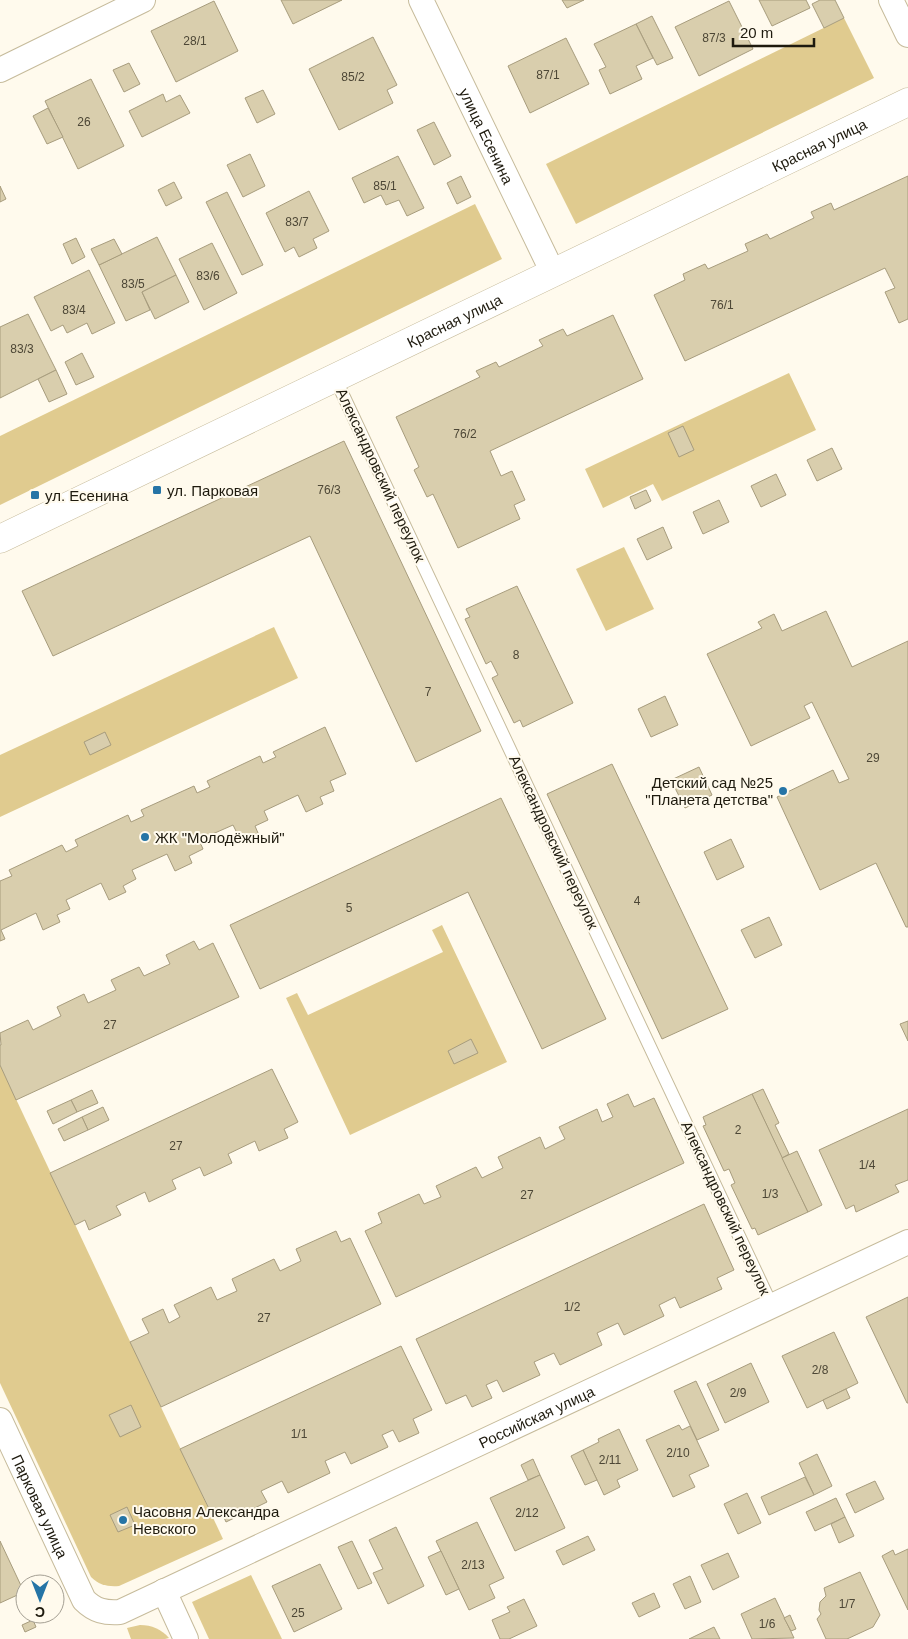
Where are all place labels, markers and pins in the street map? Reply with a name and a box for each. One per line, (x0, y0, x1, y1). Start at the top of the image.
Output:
place label: ул. Парковая (167, 482, 258, 499)
marker: ул. Парковая (151, 484, 163, 496)
place label: ул. Есенина (45, 487, 129, 504)
marker: ул. Есенина (29, 489, 41, 501)
place label: Детский сад №25 "Планета детства" (645, 774, 773, 808)
marker: Детский сад №25 "Планета детства" (777, 785, 789, 797)
place label: ЖК "Молодёжный" (155, 829, 285, 846)
marker: ЖК "Молодёжный" (139, 831, 151, 843)
place label: Часовня Александра Невского (133, 1503, 280, 1537)
marker: Часовня Александра Невского (117, 1514, 129, 1526)

